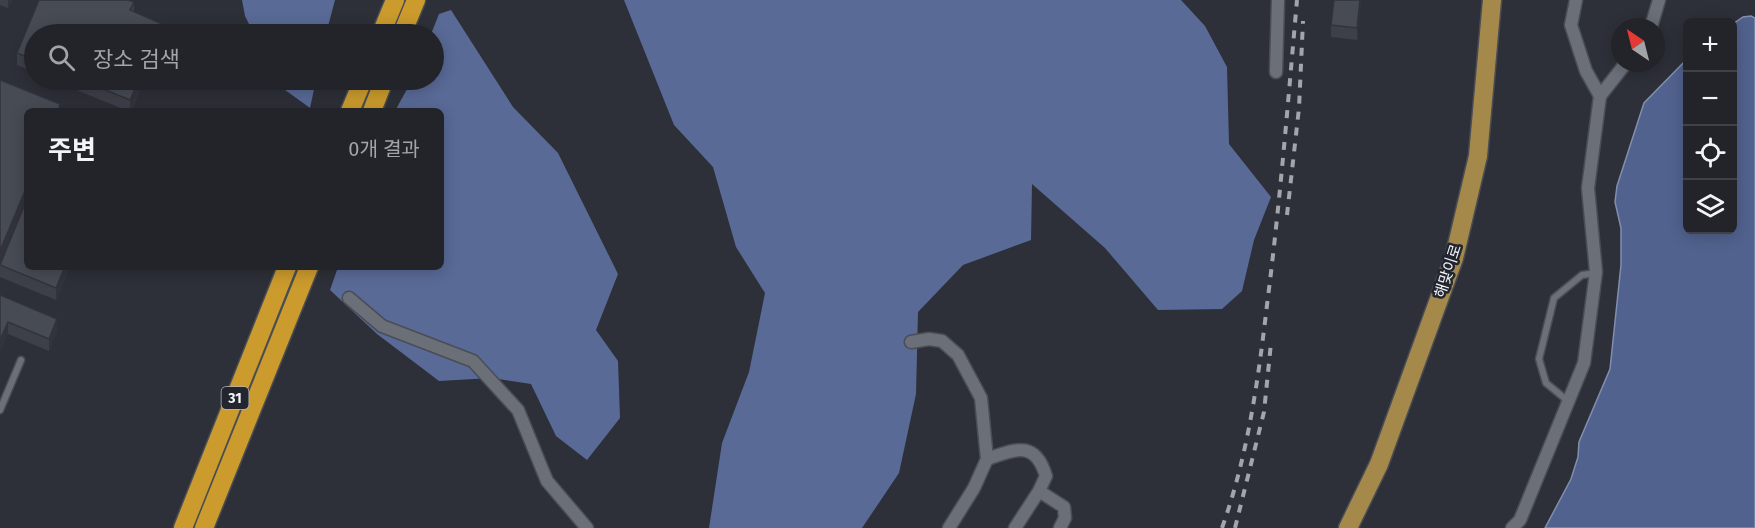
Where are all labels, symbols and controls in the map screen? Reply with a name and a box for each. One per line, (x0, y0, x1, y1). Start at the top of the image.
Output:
north arrow (1611, 18, 1665, 72)
map controls (1683, 18, 1737, 234)
button: + (1683, 18, 1737, 72)
search box (24, 24, 444, 90)
icon: search (45, 41, 78, 74)
text: 장소 검색 (93, 46, 180, 73)
button: − (1683, 72, 1737, 126)
button: locate (1683, 126, 1737, 180)
text: 주변 (48, 135, 96, 166)
text: 0개 결과 (348, 137, 420, 161)
button: layers (1683, 180, 1737, 234)
street label: 해맞이로 (1431, 242, 1465, 300)
road number: 31 (222, 387, 248, 409)

